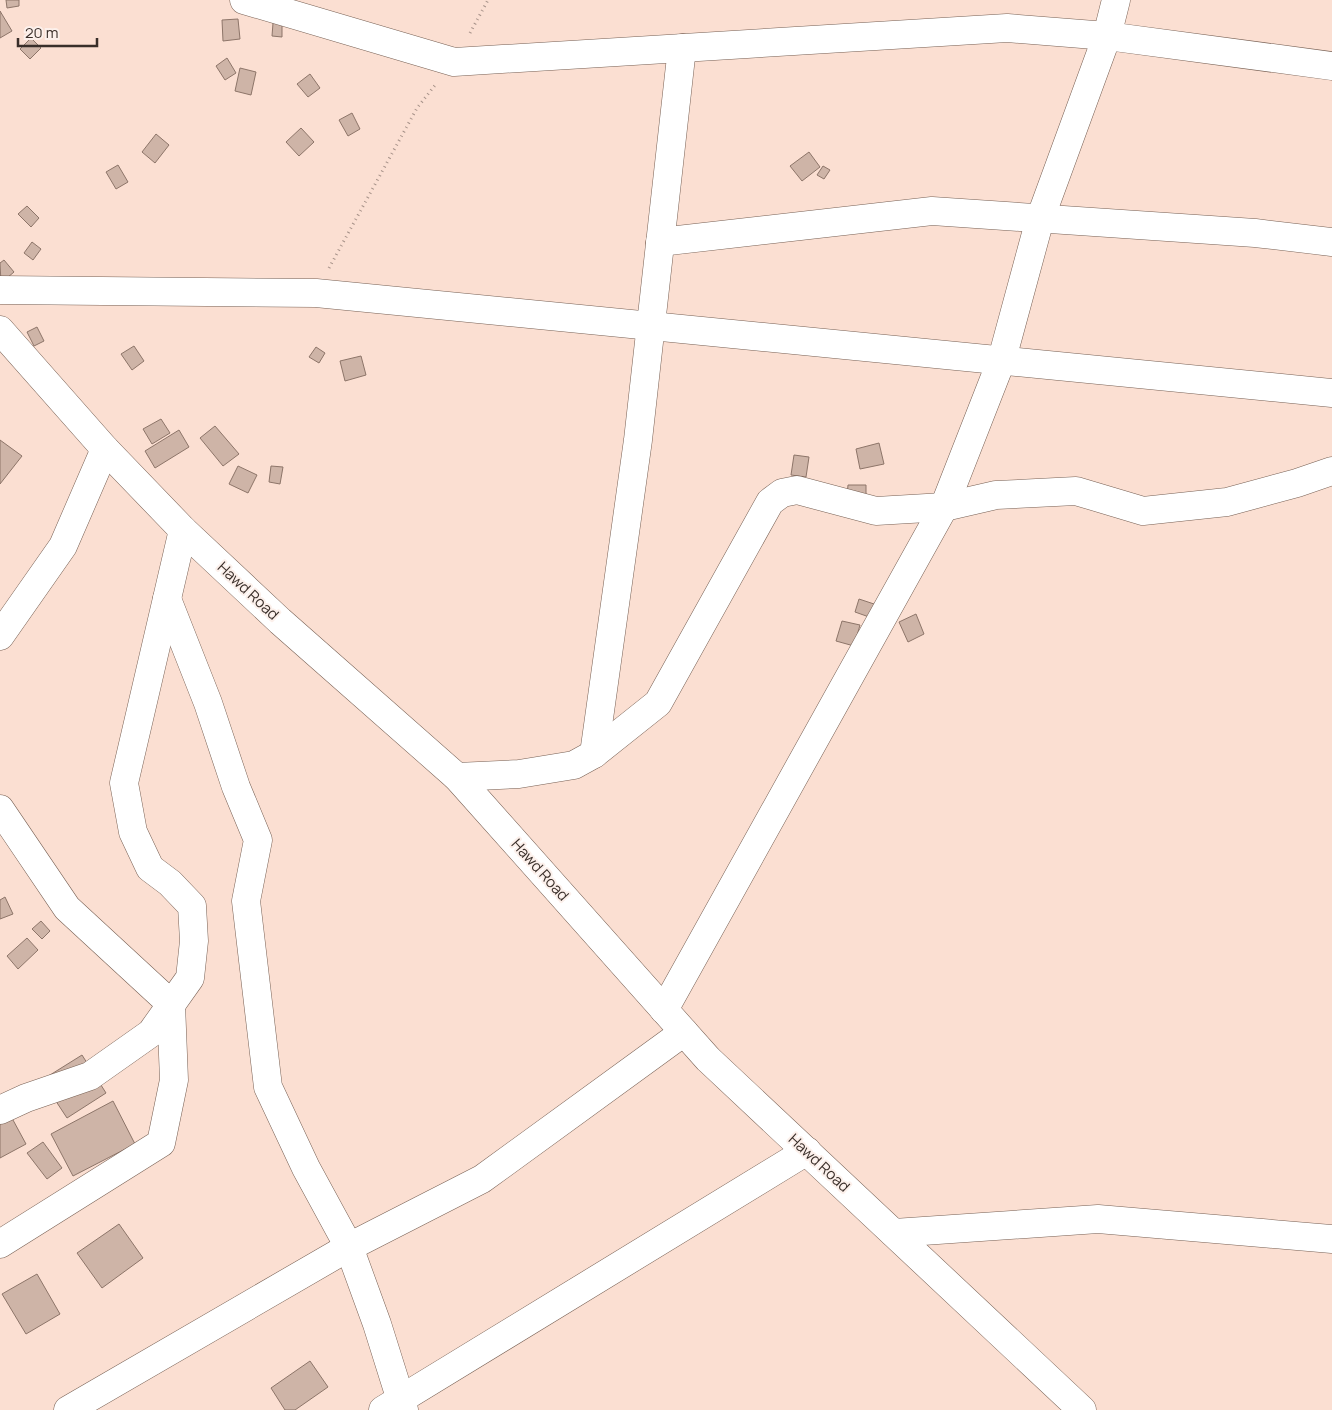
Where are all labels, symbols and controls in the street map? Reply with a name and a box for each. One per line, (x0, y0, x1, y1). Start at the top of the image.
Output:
scale bar (18, 15, 96, 47)
text: 20 m (25, 22, 58, 43)
street label: Hawd Road (213, 557, 284, 625)
street label: Hawd Road (507, 834, 574, 905)
street label: Hawd Road (784, 1129, 855, 1197)

